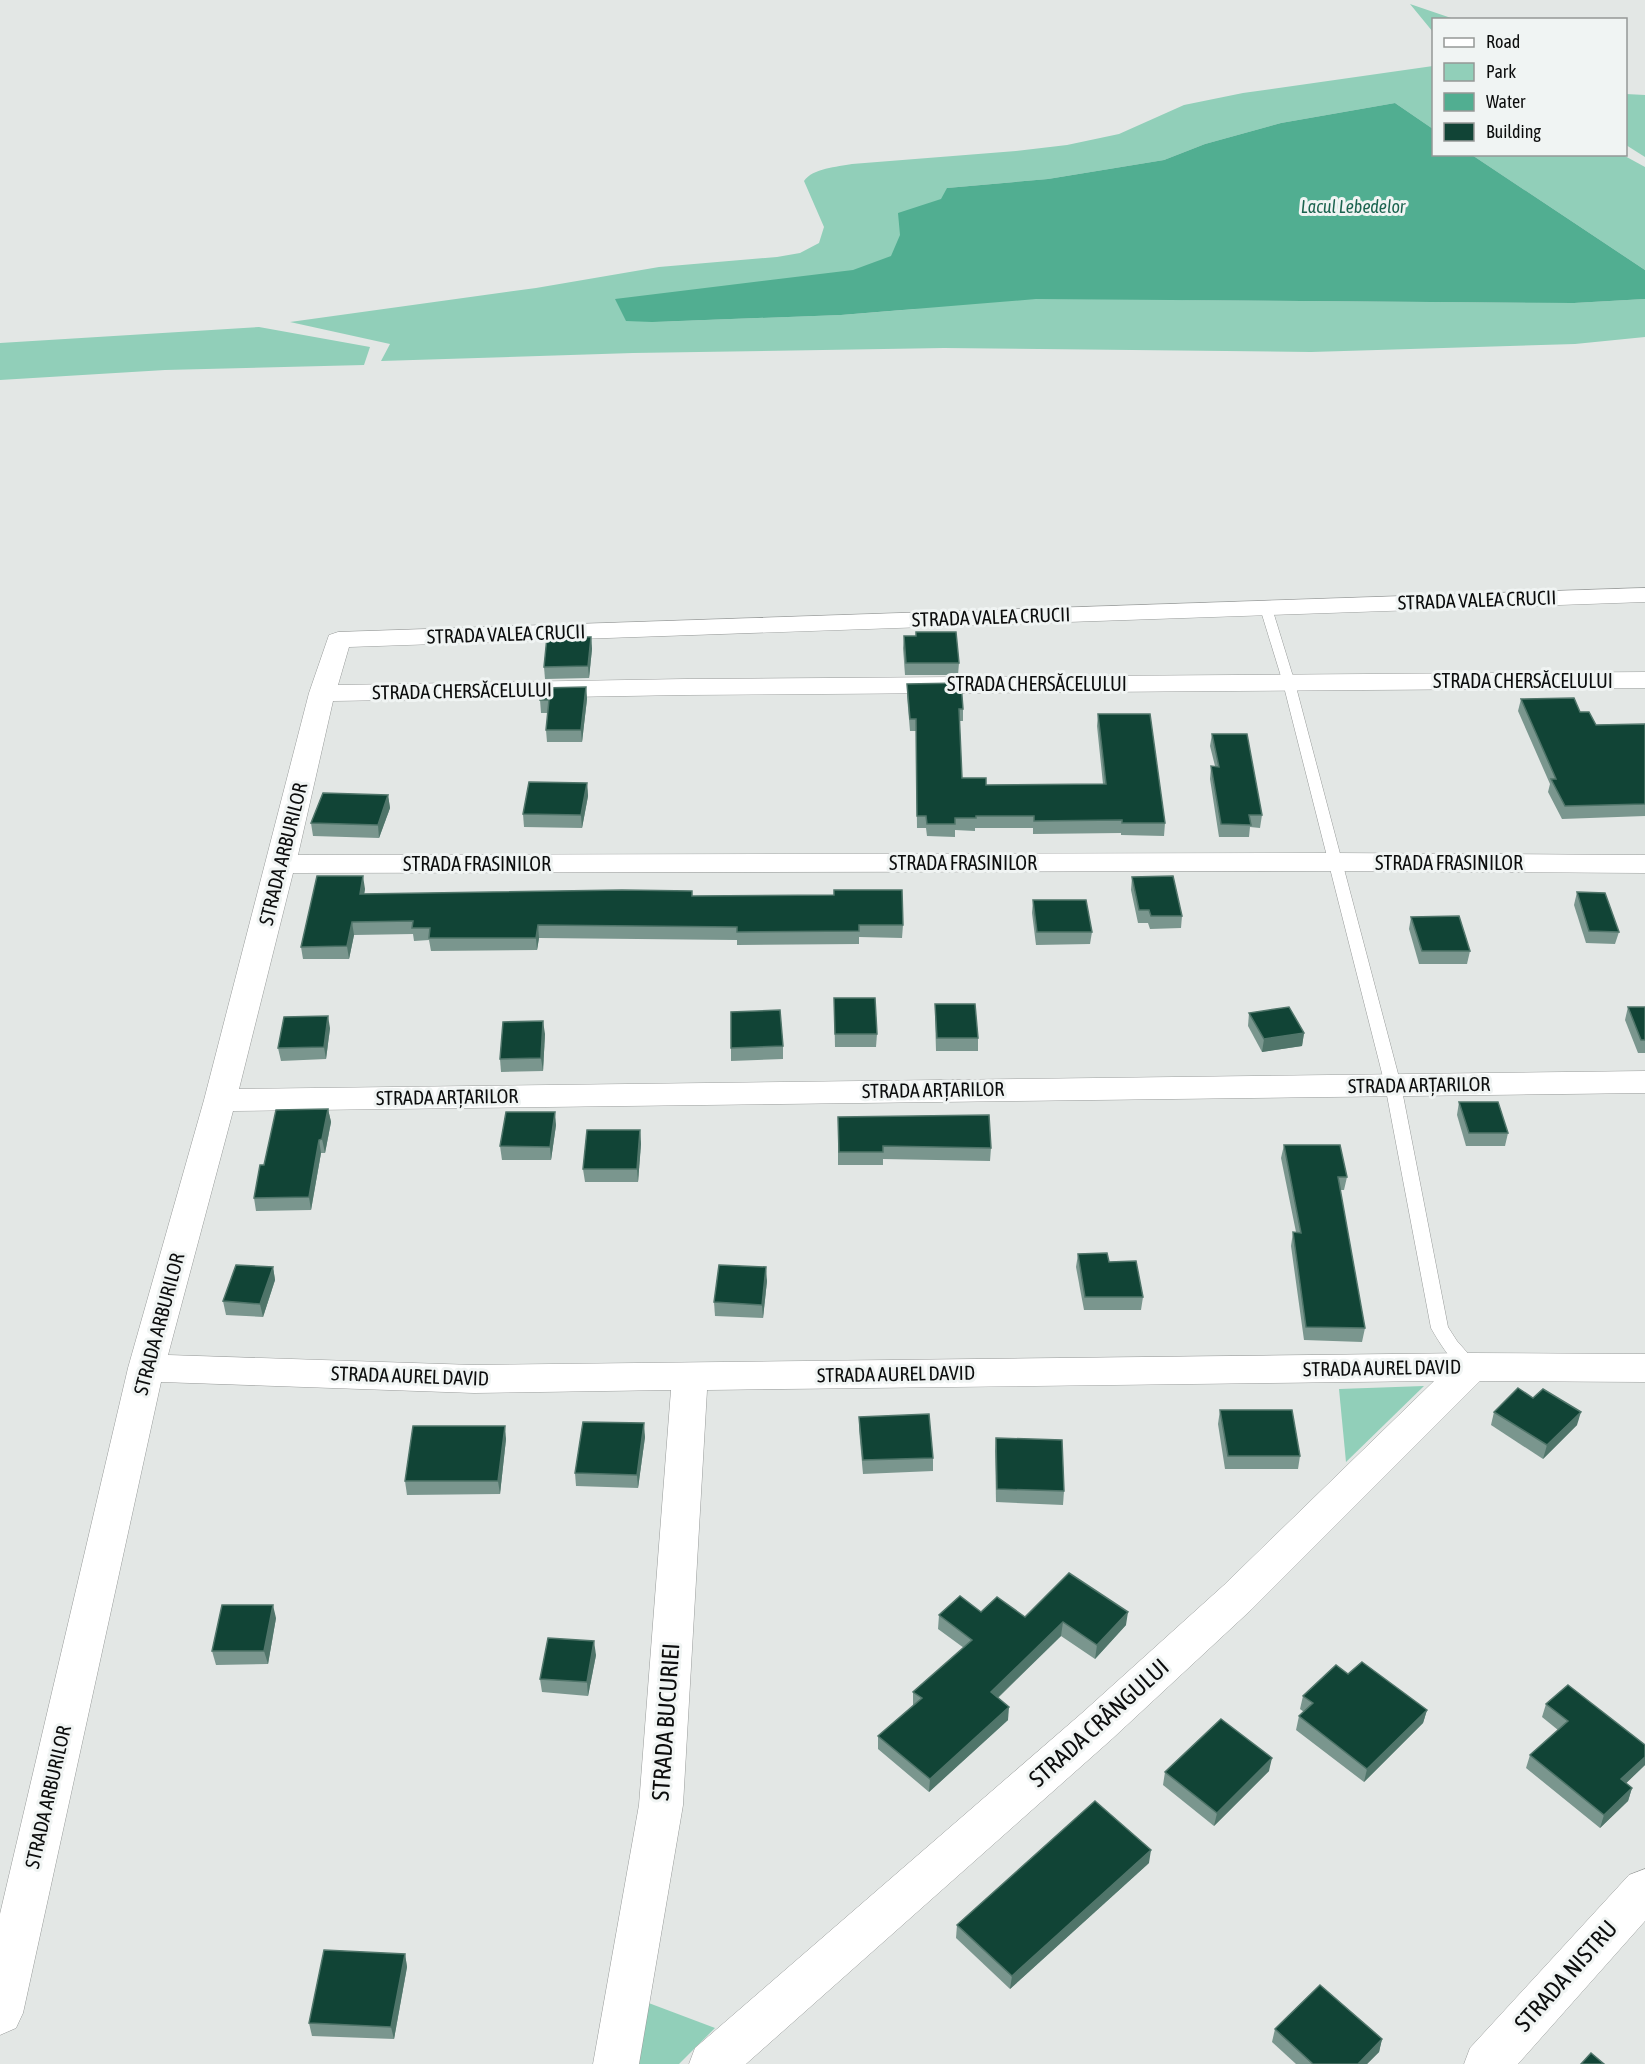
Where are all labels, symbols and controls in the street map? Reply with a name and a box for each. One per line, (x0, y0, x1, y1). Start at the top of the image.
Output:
legend (1432, 18, 1627, 156)
text: Road (1486, 31, 1520, 52)
text: Park (1486, 61, 1516, 82)
text: Water (1486, 91, 1526, 112)
text: Building (1486, 121, 1541, 142)
water label: Lacul Lebedelor (1301, 196, 1406, 217)
street label: STRADA VALEA CRUCII (1397, 585, 1557, 614)
street label: STRADA VALEA CRUCII (911, 602, 1071, 631)
street label: STRADA VALEA CRUCII (426, 619, 586, 648)
street label: STRADA CHERSĂCELULUI (1433, 669, 1613, 692)
street label: STRADA CHERSĂCELULUI (947, 672, 1127, 695)
street label: STRADA CHERSĂCELULUI (372, 677, 552, 704)
street label: STRADA ARBURILOR (254, 780, 311, 927)
street label: STRADA FRASINILOR (889, 851, 1037, 874)
street label: STRADA FRASINILOR (1375, 851, 1523, 874)
street label: STRADA FRASINILOR (403, 852, 551, 875)
street label: STRADA ARȚARILOR (1348, 1072, 1490, 1097)
street label: STRADA ARȚARILOR (862, 1077, 1004, 1102)
street label: STRADA ARȚARILOR (376, 1084, 518, 1109)
street label: STRADA ARBURILOR (129, 1250, 189, 1397)
street label: STRADA AUREL DAVID (1303, 1355, 1461, 1380)
street label: STRADA AUREL DAVID (331, 1361, 489, 1390)
street label: STRADA AUREL DAVID (817, 1361, 975, 1386)
street label: STRADA BUCURIEI (647, 1642, 684, 1802)
street label: STRADA CRÂNGULUI (1023, 1653, 1174, 1792)
street label: STRADA ARBURILOR (20, 1723, 75, 1871)
street label: STRADA NISTRU (1509, 1915, 1622, 2037)

